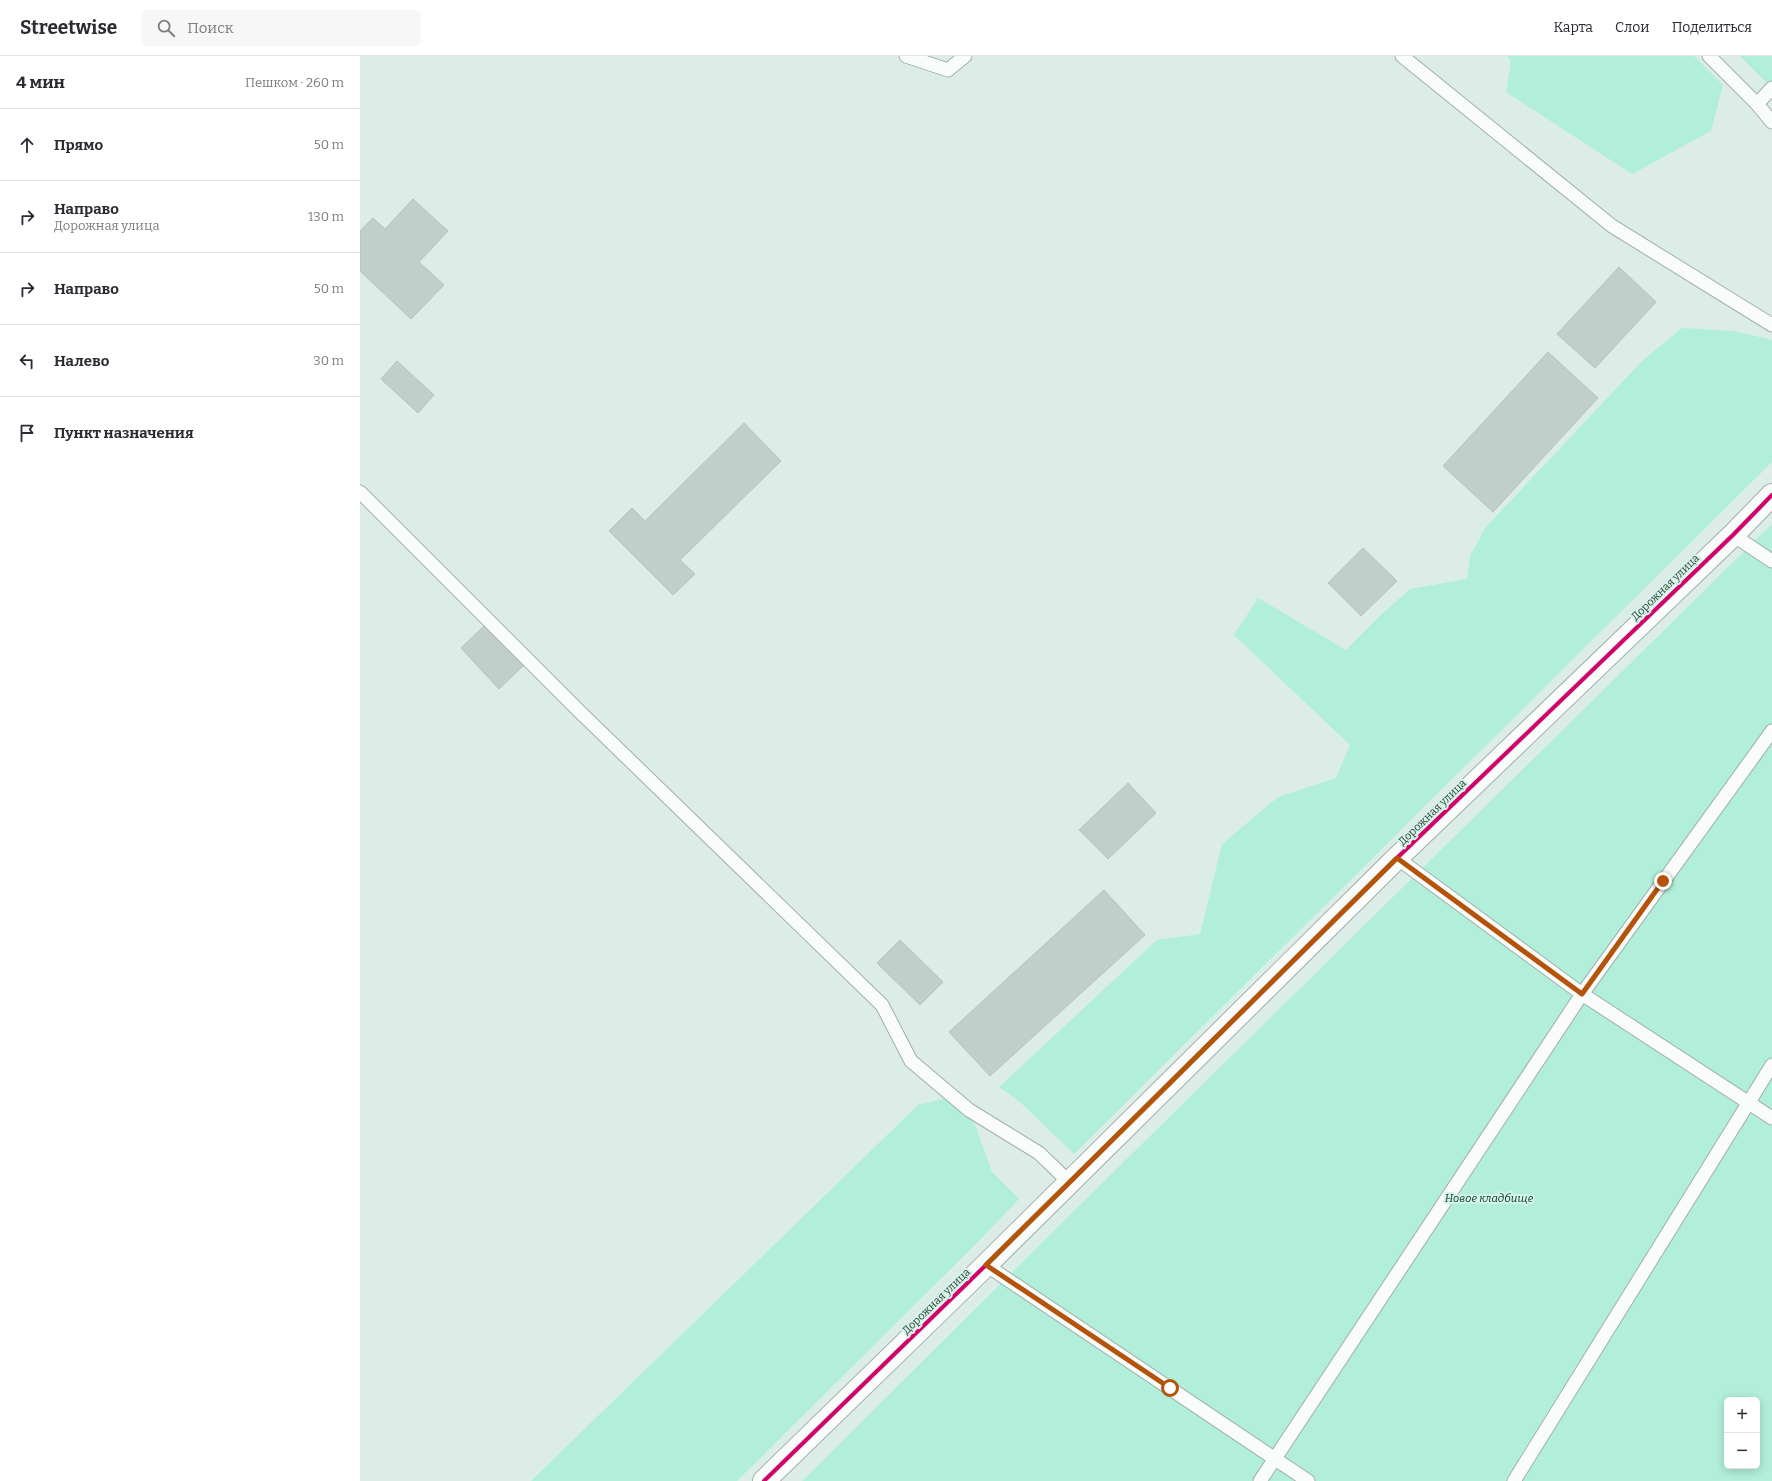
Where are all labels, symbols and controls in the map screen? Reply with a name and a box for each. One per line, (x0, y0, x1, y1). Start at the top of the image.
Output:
search box (141, 10, 421, 46)
text: Streetwise (20, 16, 117, 39)
icon: search (155, 17, 177, 39)
text: Поиск (187, 19, 233, 37)
text: Карта (1553, 19, 1593, 36)
text: Слои (1615, 19, 1650, 36)
text: Поделиться (1672, 19, 1752, 36)
text: 4 мин (16, 72, 65, 93)
text: Пешком · 260 m (245, 75, 344, 90)
icon: ahead (16, 134, 38, 156)
text: Прямо (54, 136, 103, 154)
text: 50 m (314, 137, 344, 152)
text: Направо (54, 200, 119, 218)
icon: right (16, 206, 38, 228)
text: 130 m (308, 209, 344, 224)
text: Дорожная улица (54, 218, 160, 233)
icon: right (16, 278, 38, 300)
text: Направо (54, 280, 119, 298)
text: 50 m (314, 281, 344, 296)
icon: left (16, 350, 38, 372)
text: Налево (54, 352, 109, 370)
text: 30 m (313, 353, 344, 368)
icon: arrive (16, 422, 38, 444)
text: Пункт назначения (54, 424, 194, 442)
street label: Дорожная улица (1629, 552, 1702, 623)
street label: Дорожная улица (1396, 777, 1469, 848)
route end (1654, 872, 1672, 890)
park label: Новое кладбище (1445, 1192, 1534, 1205)
street label: Дорожная улица (900, 1266, 973, 1337)
route start (1161, 1379, 1179, 1397)
map controls (1724, 1397, 1760, 1469)
button: + (1724, 1397, 1760, 1433)
button: − (1724, 1433, 1760, 1469)

